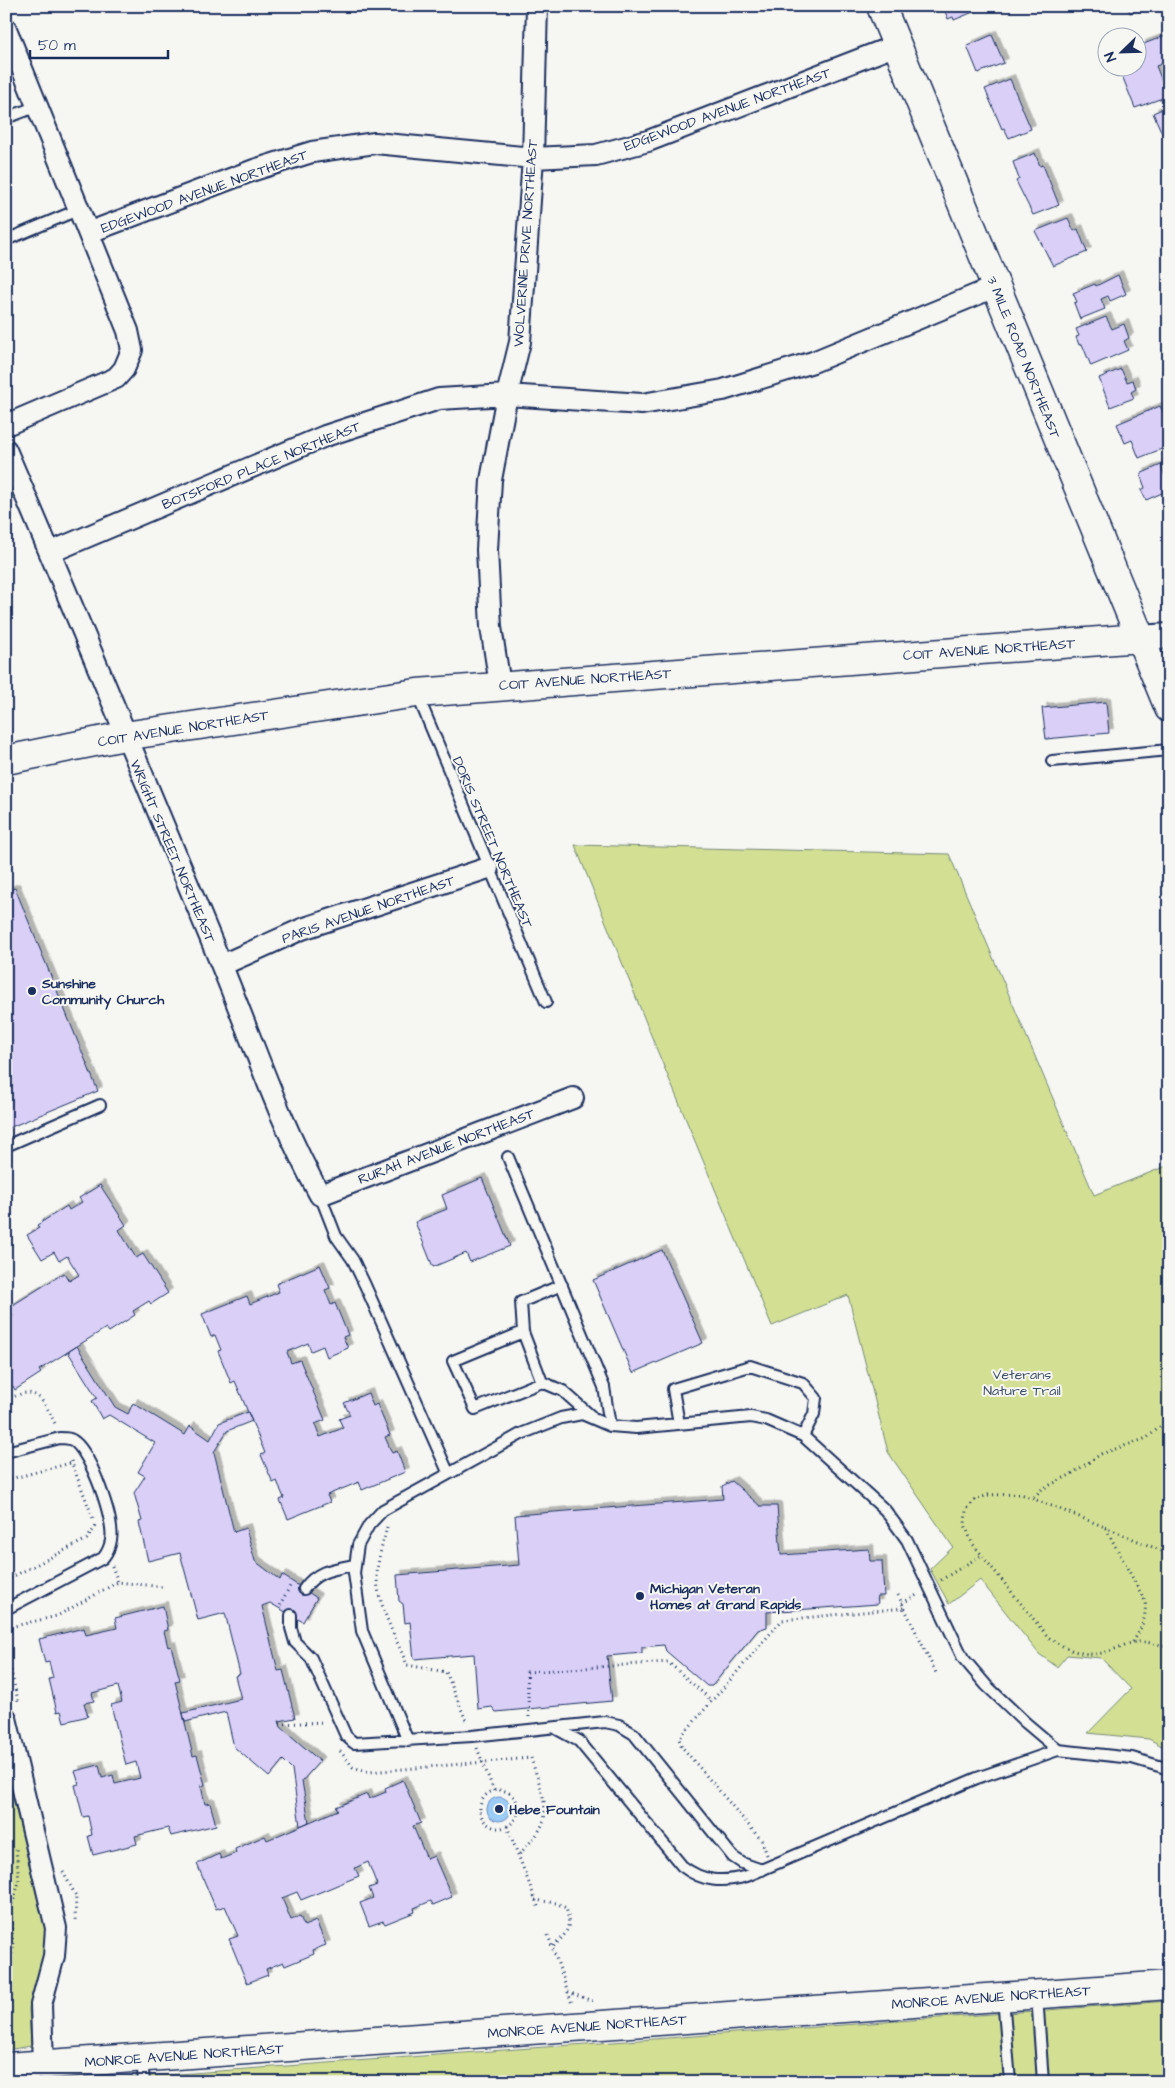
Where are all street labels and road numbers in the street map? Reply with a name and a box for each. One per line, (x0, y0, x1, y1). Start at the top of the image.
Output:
street label: EDGEWOOD AVENUE NORTHEAST (621, 63, 834, 157)
street label: WOLVERINE DRIVE NORTHEAST (509, 138, 543, 348)
street label: EDGEWOOD AVENUE NORTHEAST (98, 145, 311, 239)
street label: 3 MILE ROAD NORTHEAST (981, 273, 1065, 442)
street label: BOTSFORD PLACE NORTHEAST (159, 417, 364, 515)
street label: COIT AVENUE NORTHEAST (902, 634, 1076, 666)
street label: COIT AVENUE NORTHEAST (498, 664, 672, 696)
street label: COIT AVENUE NORTHEAST (96, 706, 270, 752)
street label: DORIS STREET NORTHEAST (447, 754, 537, 931)
street label: WRIGHT STREET NORTHEAST (124, 757, 220, 946)
street label: PARIS AVENUE NORTHEAST (279, 871, 458, 949)
street label: RURAH AVENUE NORTHEAST (355, 1104, 538, 1190)
street label: MONROE AVENUE NORTHEAST (891, 1981, 1092, 2015)
street label: MONROE AVENUE NORTHEAST (487, 2010, 688, 2044)
street label: MONROE AVENUE NORTHEAST (84, 2039, 285, 2073)

